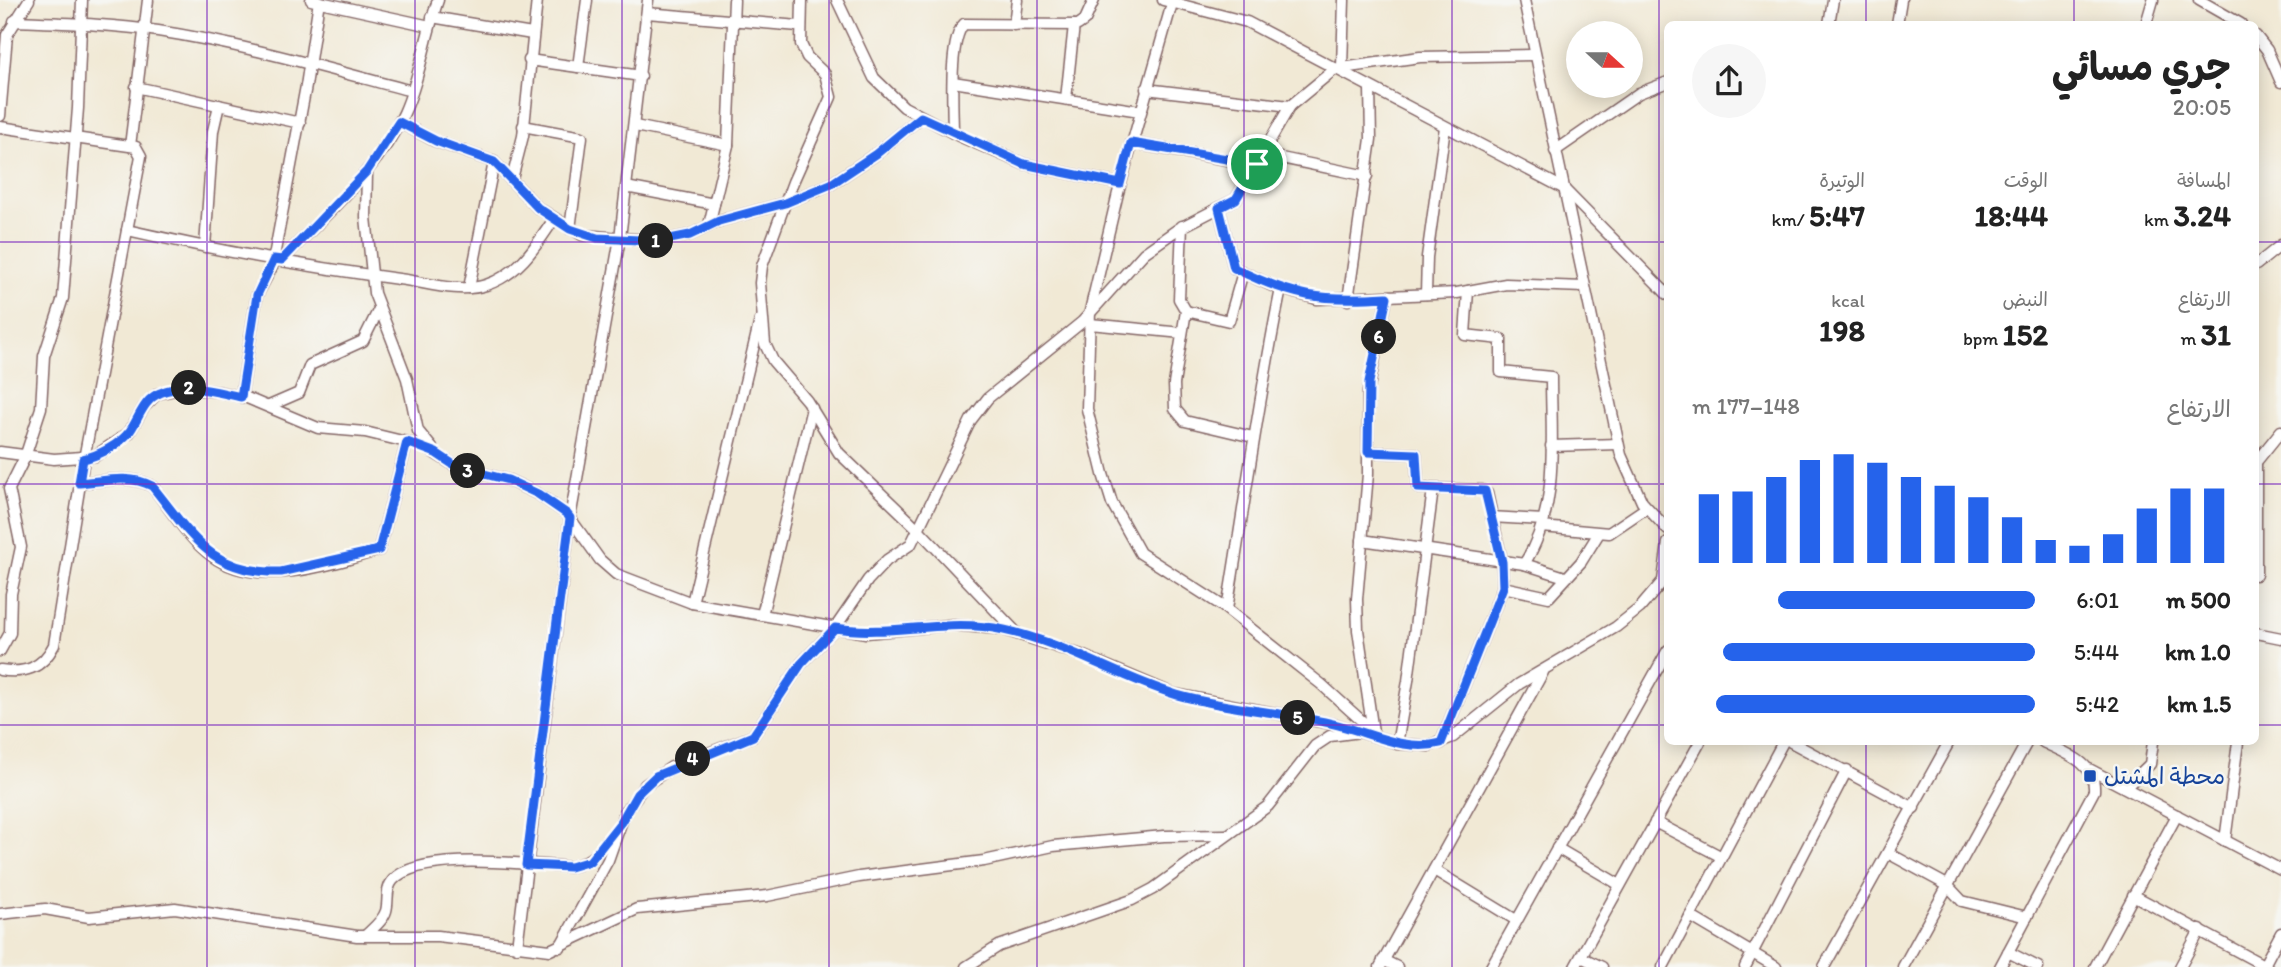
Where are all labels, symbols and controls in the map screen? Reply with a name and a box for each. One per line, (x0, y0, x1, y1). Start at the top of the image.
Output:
north arrow (1566, 21, 1643, 98)
map controls (1566, 21, 1643, 98)
button: share (1692, 44, 1766, 118)
text: جري مسائي (2052, 44, 2231, 90)
text: 20:05 (2173, 93, 2231, 121)
pin (1227, 134, 1287, 194)
icon: arrive (1238, 145, 1276, 183)
text: الوتيرة (1819, 169, 1865, 192)
text: الوقت (2004, 169, 2048, 192)
text: المسافة (2177, 169, 2231, 192)
text: 5:47 (1809, 197, 1865, 234)
text: 18:44 (1974, 197, 2048, 234)
text: 3.24 (2173, 197, 2231, 234)
text: /km (1772, 208, 1809, 231)
text: km (2144, 208, 2173, 231)
pin: 1 (638, 224, 674, 258)
text: 1 (651, 229, 660, 252)
text: النبض (2003, 288, 2048, 311)
text: الارتفاع (2178, 288, 2231, 311)
text: kcal (1831, 289, 1865, 312)
text: 198 (1819, 312, 1865, 349)
text: 152 (2003, 316, 2048, 353)
text: 31 (2201, 316, 2231, 353)
pin: 6 (1362, 320, 1396, 354)
text: 6 (1373, 325, 1384, 348)
text: bpm (1963, 327, 2003, 350)
text: m (2180, 327, 2201, 350)
pin: 2 (172, 370, 206, 406)
text: 2 (184, 376, 194, 399)
text: 148–177 m (1692, 392, 1800, 420)
text: الارتفاع (2167, 395, 2231, 423)
pin: 3 (450, 454, 486, 489)
text: 3 (462, 459, 473, 482)
text: 6:01 (2076, 586, 2119, 614)
text: 500 m (2166, 586, 2231, 614)
text: 5:44 (2074, 638, 2119, 666)
text: 1.0 km (2165, 638, 2231, 666)
text: 5:42 (2075, 690, 2119, 718)
text: 1.5 km (2167, 690, 2231, 718)
pin: 5 (1280, 700, 1316, 736)
text: 5 (1293, 706, 1302, 729)
pin: 4 (676, 742, 710, 776)
text: 4 (687, 747, 698, 770)
place label: محطة المشتل (2104, 762, 2225, 790)
marker: محطة المشتل (2082, 768, 2098, 784)

